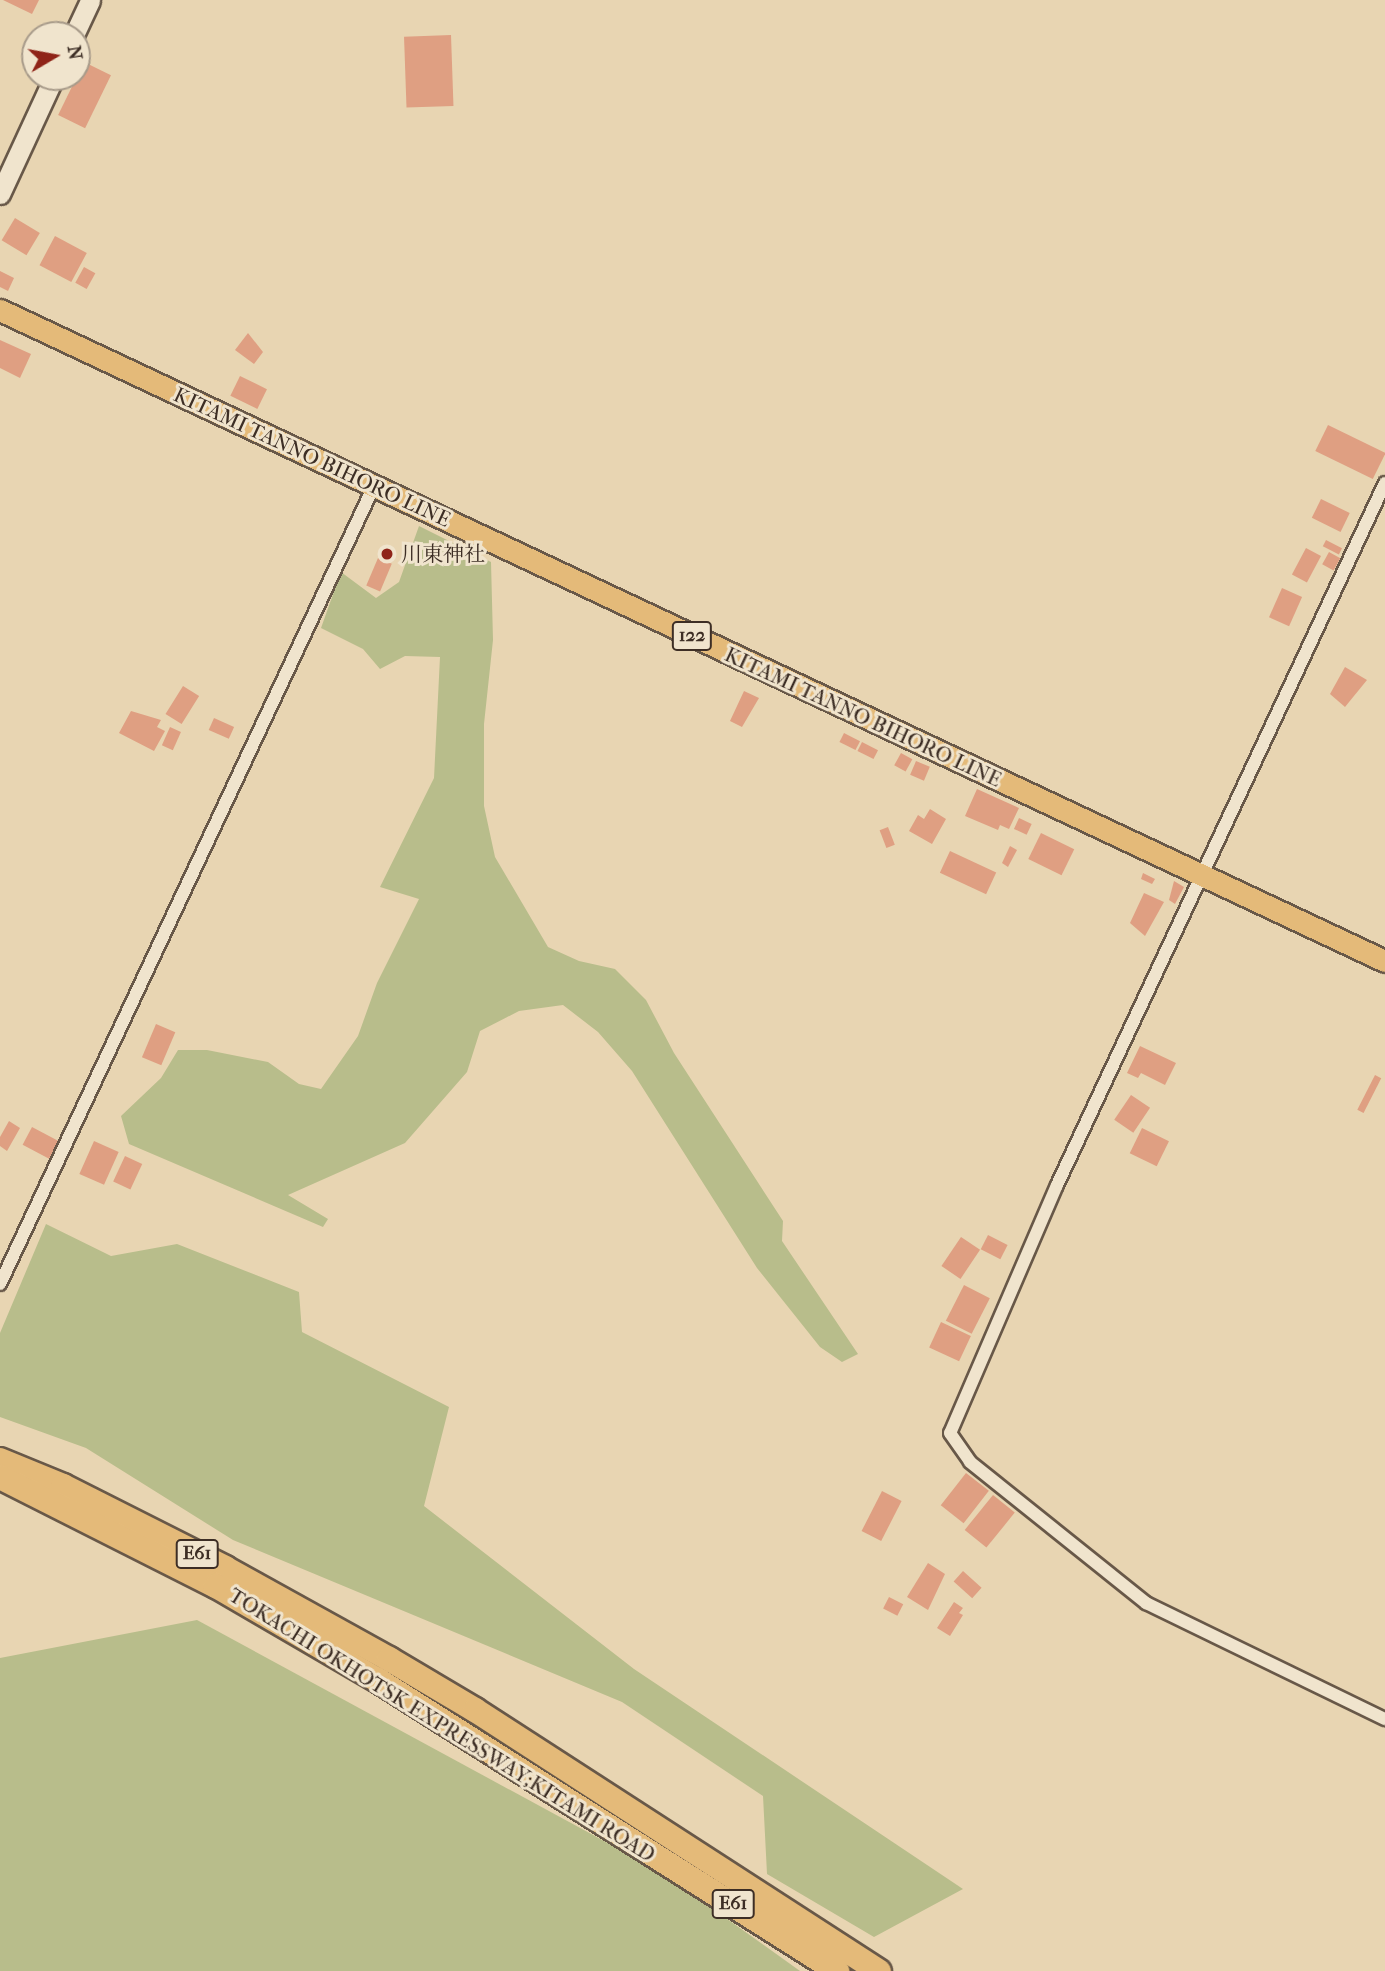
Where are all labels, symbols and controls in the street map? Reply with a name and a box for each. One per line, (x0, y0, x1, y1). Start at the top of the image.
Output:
north arrow (21, 21, 91, 91)
text: N (63, 44, 87, 62)
street label: KITAMI TANNO BIHORO LINE (170, 382, 454, 532)
place label: 川東神社 (401, 541, 485, 567)
marker: 川東神社 (379, 546, 395, 562)
road number: 122 (671, 621, 713, 652)
street label: KITAMI TANNO BIHORO LINE (721, 642, 1005, 792)
road number: E61 (174, 1538, 220, 1570)
street label: TOKACHI OKHOTSK EXPRESSWAY;KITAMI ROAD (224, 1582, 660, 1868)
road number: E61 (710, 1888, 756, 1920)

